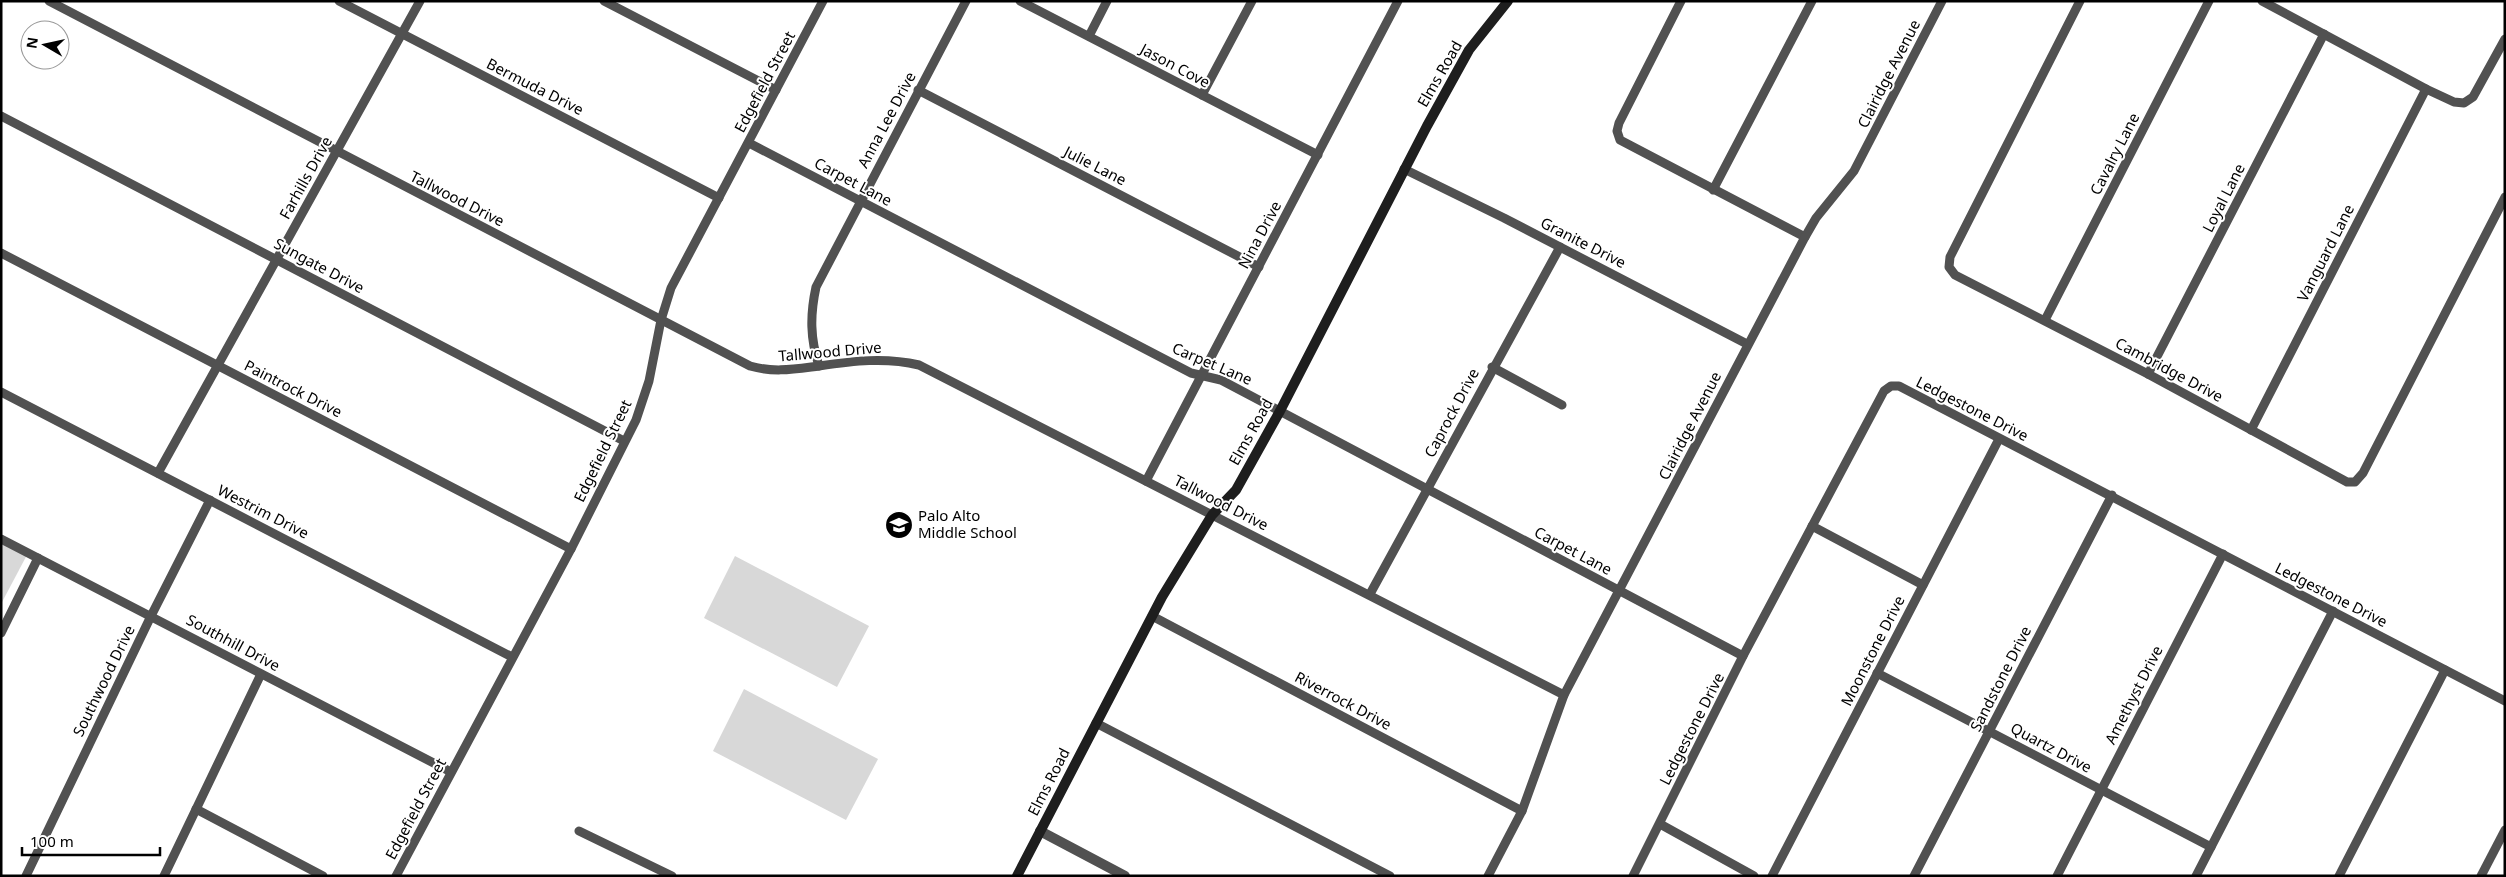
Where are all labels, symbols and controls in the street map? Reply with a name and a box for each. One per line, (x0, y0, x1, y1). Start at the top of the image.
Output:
street label: Clairidge Avenue (1852, 16, 1924, 131)
north arrow (20, 20, 70, 70)
street label: Edgefield Street (729, 27, 799, 136)
text: N (21, 36, 42, 50)
street label: Jason Cove (1135, 37, 1214, 92)
street label: Elms Road (1412, 37, 1466, 110)
street label: Bermuda Drive (484, 53, 587, 119)
street label: Anna Lee Drive (852, 68, 920, 171)
street label: Cavalry Lane (2085, 109, 2143, 198)
street label: Farhills Drive (274, 133, 336, 222)
street label: Julie Lane (1059, 140, 1130, 189)
street label: Carpet Lane (811, 152, 896, 210)
street label: Loyal Lane (2197, 160, 2249, 235)
street label: Tallwood Drive (407, 166, 508, 231)
street label: Nina Drive (1233, 197, 1285, 272)
street label: Vanguard Lane (2292, 201, 2358, 304)
street label: Granite Drive (1537, 212, 1630, 272)
street label: Sungate Drive (271, 233, 368, 297)
street label: Cambridge Drive (2112, 332, 2227, 406)
street label: Tallwood Drive (778, 337, 882, 365)
street label: Carpet Lane (1169, 337, 1255, 389)
street label: Paintrock Drive (241, 355, 346, 421)
street label: Caprock Drive (1419, 364, 1483, 461)
street label: Clairidge Avenue (1653, 368, 1725, 483)
street label: Ledgestone Drive (1913, 371, 2032, 445)
street label: Edgefield Street (569, 395, 636, 505)
street label: Elms Road (1224, 395, 1277, 468)
street label: Tallwood Drive (1171, 470, 1272, 535)
street label: Westrim Drive (214, 480, 312, 543)
place label: Palo Alto Middle School (918, 505, 1017, 542)
school or university icon: Palo Alto Middle School (884, 510, 914, 540)
street label: Carpet Lane (1531, 521, 1616, 579)
street label: Ledgestone Drive (2272, 557, 2391, 631)
street label: Moonstone Drive (1836, 592, 1909, 709)
street label: Southhill Drive (183, 609, 284, 675)
street label: Southwood Drive (67, 622, 139, 740)
street label: Sandstone Drive (1965, 623, 2035, 735)
street label: Amethyst Drive (2100, 642, 2167, 747)
street label: Riverrock Drive (1292, 666, 1395, 734)
street label: Ledgestone Drive (1654, 669, 1728, 788)
street label: Quartz Drive (2007, 717, 2095, 777)
street label: Elms Road (1023, 744, 1074, 819)
street label: Edgefield Street (380, 754, 450, 863)
scale bar (22, 824, 160, 856)
text: 100 m (30, 831, 74, 851)

